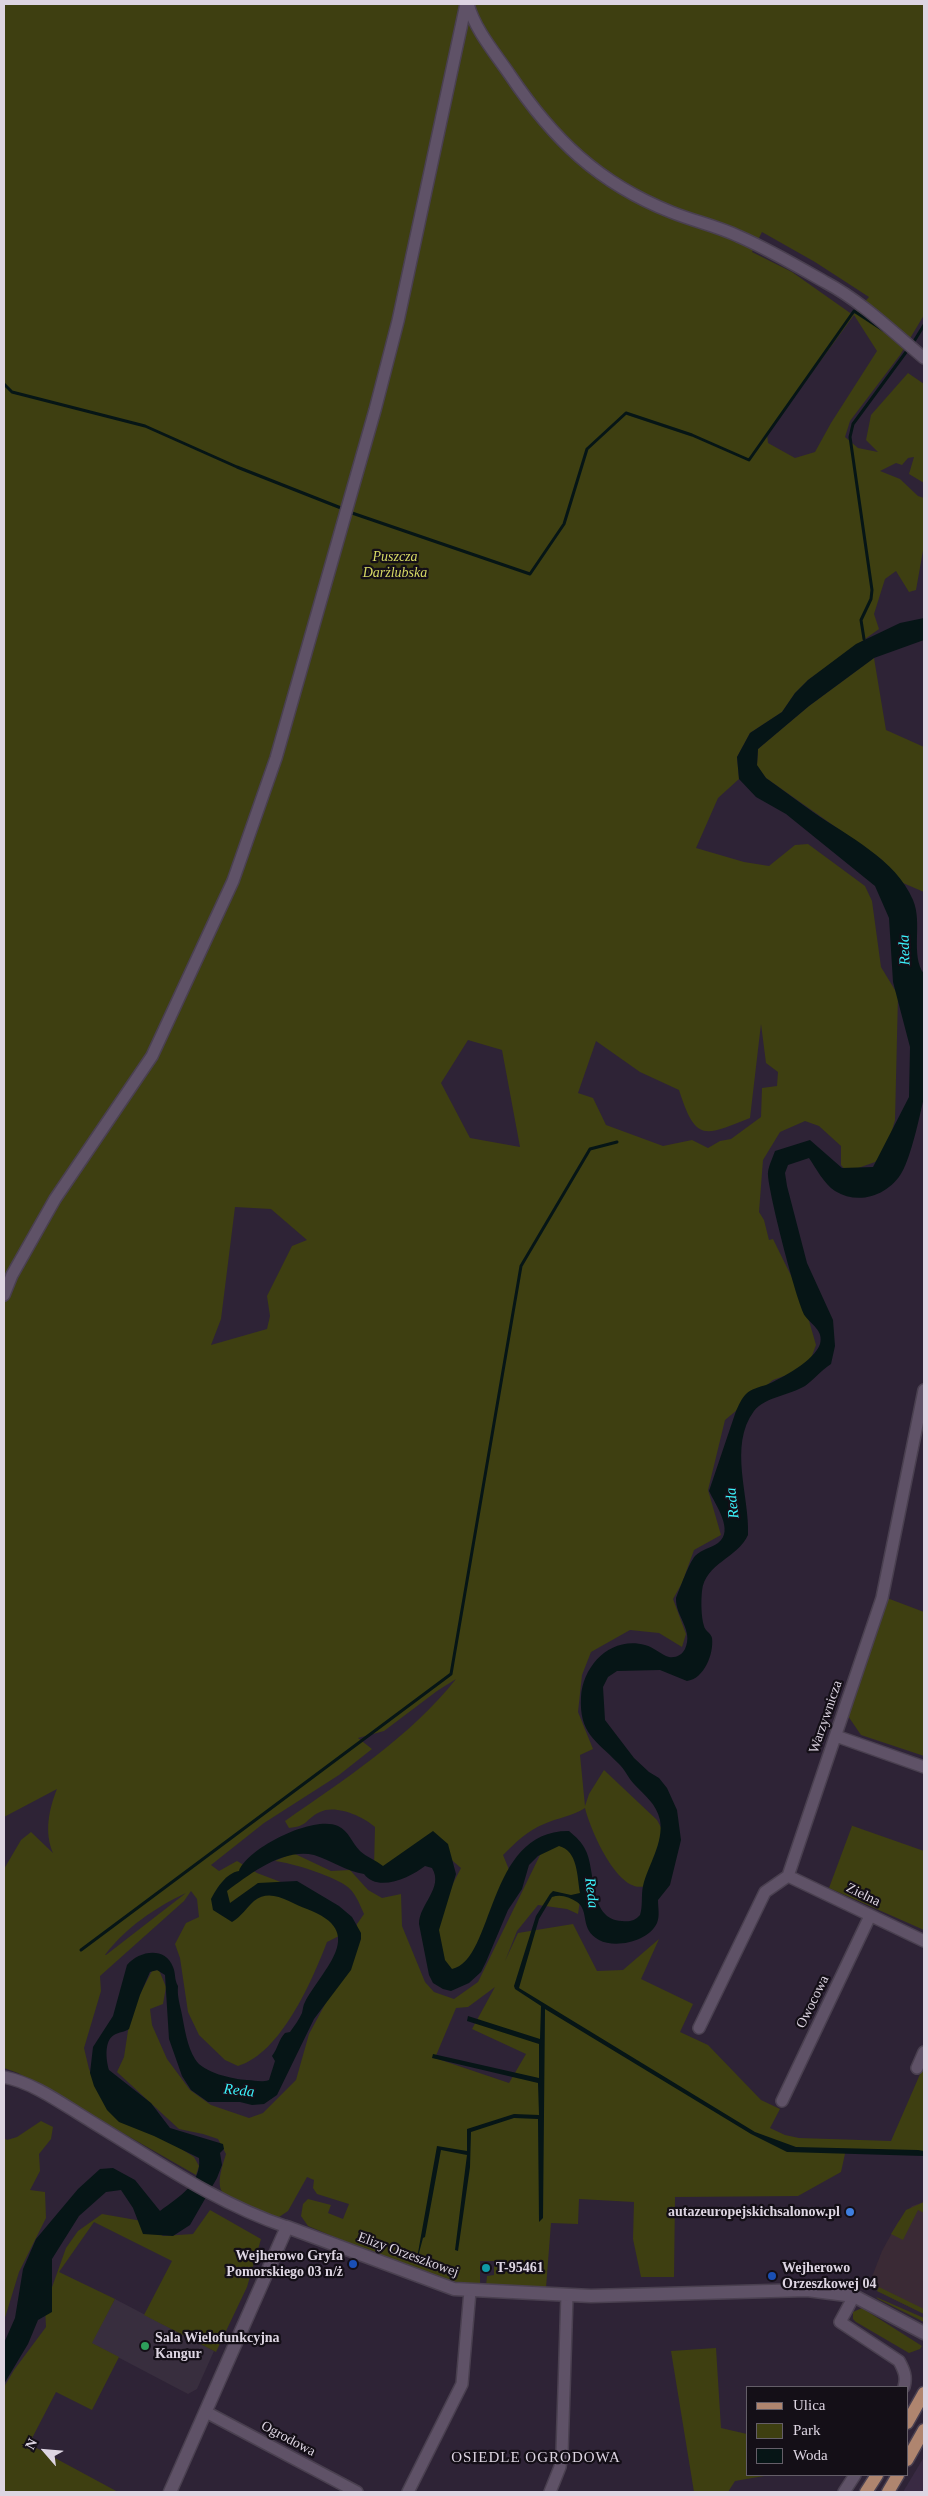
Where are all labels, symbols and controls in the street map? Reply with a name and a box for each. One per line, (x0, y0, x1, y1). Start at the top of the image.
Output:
park label: Puszcza Darżlubska (363, 549, 427, 582)
water label: Reda (895, 934, 915, 966)
water label: Reda (722, 1487, 744, 1519)
street label: Warzywnicza (806, 1678, 846, 1756)
water label: Reda (580, 1877, 602, 1909)
street label: Zielna (843, 1880, 883, 1910)
street label: Owocowa (793, 1973, 833, 2031)
water label: Reda (223, 2080, 255, 2102)
place label: autazeuropejskichsalonow.pl (668, 2204, 840, 2220)
marker: autazeuropejskichsalonow.pl (844, 2206, 856, 2218)
street label: Elizy Orzeszkowej (355, 2229, 461, 2281)
place label: Wejherowo Gryfa Pomorskiego 03 n/ż (226, 2248, 343, 2280)
marker: Wejherowo Gryfa Pomorskiego 03 n/ż (347, 2258, 359, 2270)
place label: T-95461 (496, 2260, 544, 2276)
place label: Wejherowo Orzeszkowej 04 (782, 2260, 876, 2292)
marker: T-95461 (480, 2262, 492, 2274)
marker: Wejherowo Orzeszkowej 04 (766, 2270, 778, 2282)
place label: Sala Wielofunkcyjna Kangur (155, 2330, 280, 2362)
marker: Sala Wielofunkcyjna Kangur (139, 2340, 151, 2352)
legend (746, 2386, 908, 2476)
text: Ulica (793, 2397, 825, 2413)
street label: Ogrodowa (258, 2418, 318, 2460)
text: Park (793, 2422, 821, 2438)
north arrow (20, 2426, 70, 2476)
text: N (22, 2436, 40, 2452)
text: Woda (793, 2447, 828, 2463)
district label: OSIEDLE OGRODOWA (449, 2449, 623, 2467)

